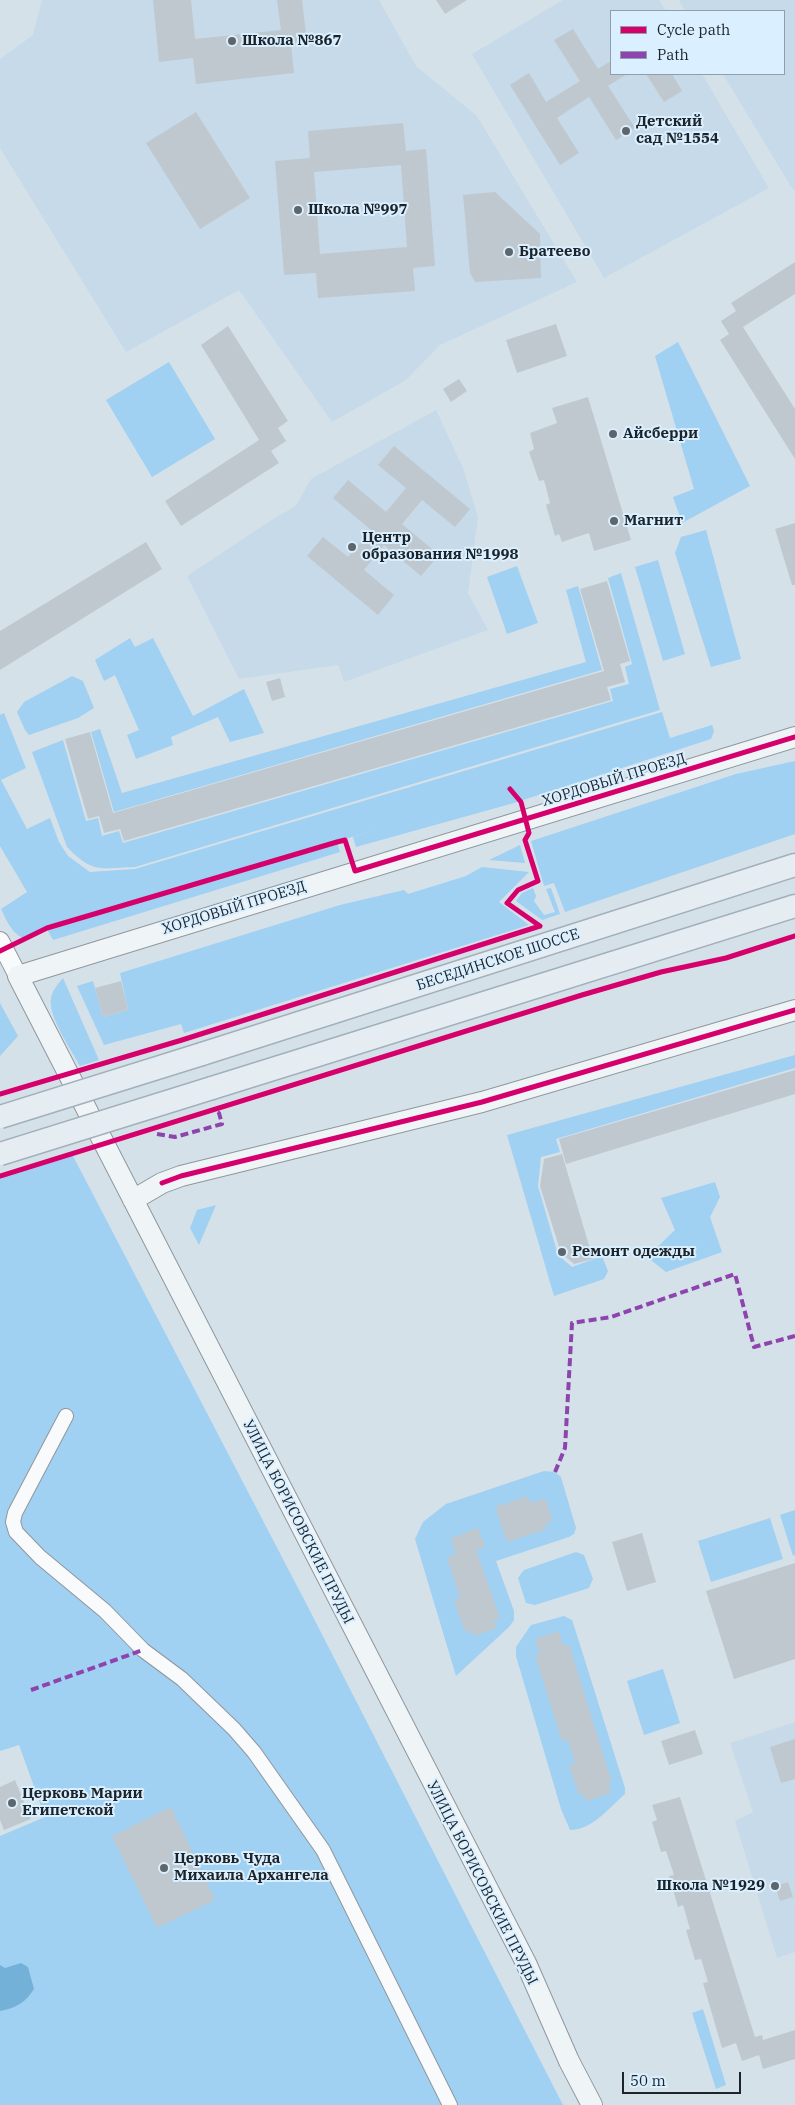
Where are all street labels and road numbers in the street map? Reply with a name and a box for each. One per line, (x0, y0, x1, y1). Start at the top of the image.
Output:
street label: ХОРДОВЫЙ ПРОЕЗД (540, 750, 688, 810)
street label: ХОРДОВЫЙ ПРОЕЗД (160, 878, 308, 938)
street label: БЕСЕДИНСКОЕ ШОССЕ (414, 925, 582, 995)
street label: УЛИЦА БОРИСОВСКИЕ ПРУДЫ (239, 1417, 357, 1627)
street label: УЛИЦА БОРИСОВСКИЕ ПРУДЫ (423, 1778, 541, 1988)

